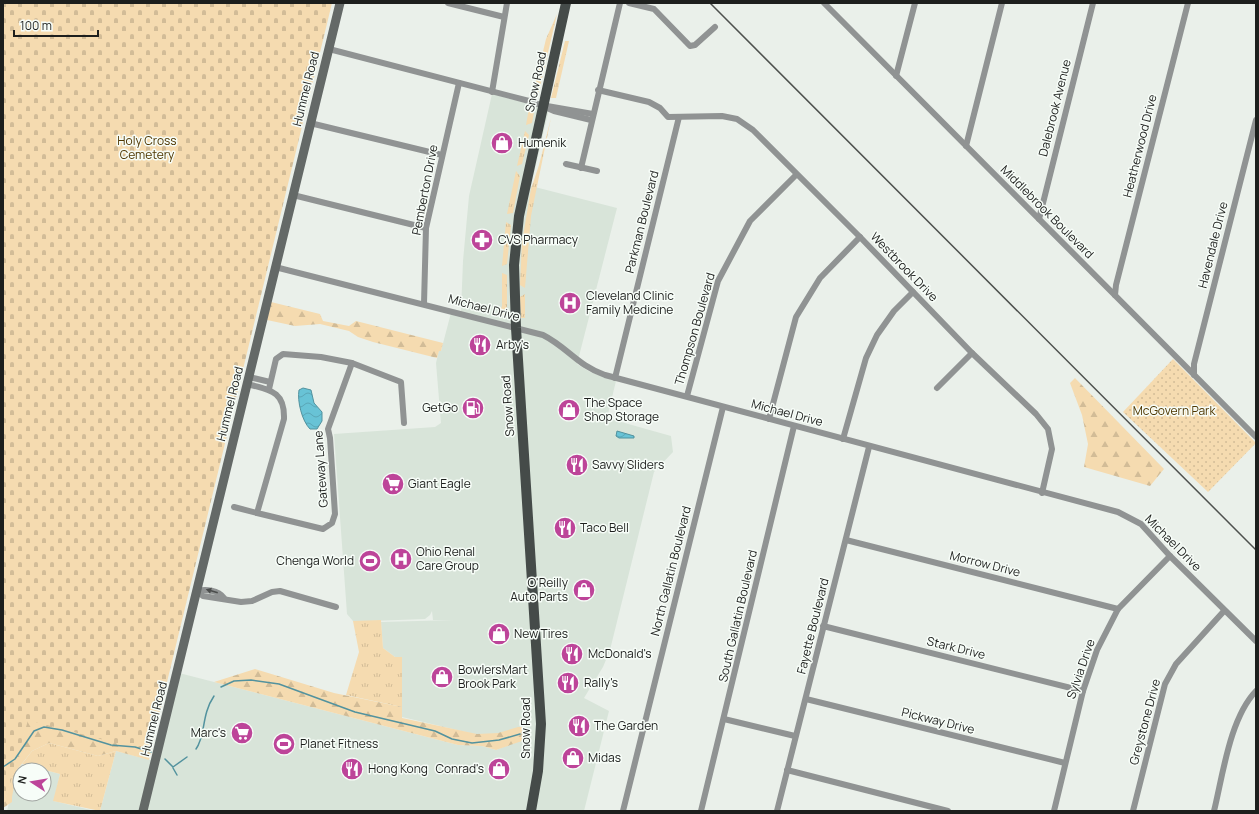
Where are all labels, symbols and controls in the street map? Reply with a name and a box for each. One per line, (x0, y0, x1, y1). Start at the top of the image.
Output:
scale bar (14, 12, 98, 38)
text: 100 m (20, 17, 52, 34)
street label: Hummel Road (288, 50, 323, 128)
street label: Snow Road (521, 50, 550, 114)
street label: Dalebrook Avenue (1034, 58, 1075, 158)
street label: Heatherwood Drive (1118, 93, 1161, 199)
shop icon: Humenik (489, 130, 515, 156)
park label: Holy Cross Cemetery (117, 132, 177, 163)
place label: Humenik (518, 134, 567, 151)
street label: Pemberton Drive (407, 143, 442, 237)
street label: Middlebrook Boulevard (997, 161, 1098, 262)
street label: Parkman Boulevard (621, 169, 662, 275)
street label: Havendale Drive (1194, 200, 1231, 290)
pharmacy icon: CVS Pharmacy (469, 227, 495, 253)
street label: Westbrook Drive (867, 228, 942, 305)
place label: CVS Pharmacy (498, 231, 579, 248)
street label: Thompson Boulevard (670, 271, 719, 387)
place label: Cleveland Clinic Family Medicine (586, 287, 674, 318)
street label: Michael Drive (446, 290, 522, 325)
hospital icon: Cleveland Clinic Family Medicine (557, 290, 583, 316)
restaurant icon: Arby's (467, 332, 493, 358)
place label: Arby's (496, 336, 529, 353)
street label: Hummel Road (212, 365, 247, 443)
street label: Snow Road (497, 375, 518, 437)
place label: The Space Shop Storage (584, 394, 659, 425)
fuel station icon: GetGo (460, 395, 486, 421)
street label: Michael Drive (749, 395, 825, 430)
shop icon: The Space Shop Storage (556, 397, 582, 423)
place label: GetGo (422, 399, 458, 416)
park label: McGovern Park (1133, 402, 1216, 419)
street label: Gateway Lane (309, 430, 332, 508)
restaurant icon: Savvy Sliders (564, 452, 590, 478)
place label: Savvy Sliders (592, 456, 664, 473)
supermarket icon: Giant Eagle (380, 471, 406, 497)
place label: Giant Eagle (408, 475, 471, 492)
street label: North Gallatin Boulevard (646, 504, 695, 638)
street label: Michael Drive (1141, 511, 1205, 575)
restaurant icon: Taco Bell (552, 515, 578, 541)
place label: Taco Bell (580, 519, 629, 536)
place label: Ohio Renal Care Group (416, 543, 479, 574)
hospital icon: Ohio Renal Care Group (388, 546, 414, 572)
street label: Morrow Drive (948, 547, 1022, 581)
sports icon: Chenga World (357, 548, 383, 574)
street label: South Gallatin Boulevard (714, 548, 761, 684)
place label: Chenga World (276, 552, 354, 569)
place label: O'Reilly Auto Parts (510, 574, 569, 605)
street label: Fayette Boulevard (792, 576, 833, 676)
shop icon: O'Reilly Auto Parts (571, 577, 597, 603)
one-way arrow (205, 588, 217, 594)
shop icon: New Tires (486, 621, 512, 647)
place label: New Tires (514, 625, 568, 642)
street label: Stark Drive (925, 632, 987, 663)
street label: Sylvia Drive (1062, 637, 1099, 701)
restaurant icon: McDonald's (559, 641, 585, 667)
place label: McDonald's (588, 645, 652, 662)
place label: BowlersMart Brook Park (458, 661, 528, 692)
shop icon: BowlersMart Brook Park (429, 664, 455, 690)
restaurant icon: Rally's (555, 670, 581, 696)
place label: Rally's (584, 674, 618, 691)
street label: Greystone Drive (1125, 677, 1164, 767)
street label: Hummel Road (136, 680, 171, 758)
street label: Snow Road (517, 697, 534, 759)
street label: Pickway Drive (900, 703, 976, 738)
restaurant icon: The Garden (566, 713, 592, 739)
place label: The Garden (594, 717, 658, 734)
supermarket icon: Marc's (229, 720, 255, 746)
place label: Marc's (191, 724, 226, 741)
sports icon: Planet Fitness (271, 731, 297, 757)
place label: Planet Fitness (300, 735, 378, 752)
shop icon: Midas (560, 745, 586, 771)
place label: Midas (588, 749, 621, 766)
restaurant icon: Hong Kong (339, 756, 365, 782)
shop icon: Conrad's (486, 756, 512, 782)
place label: Hong Kong (368, 760, 428, 777)
place label: Conrad's (435, 760, 484, 777)
north arrow (12, 762, 52, 802)
text: N (14, 774, 30, 785)

